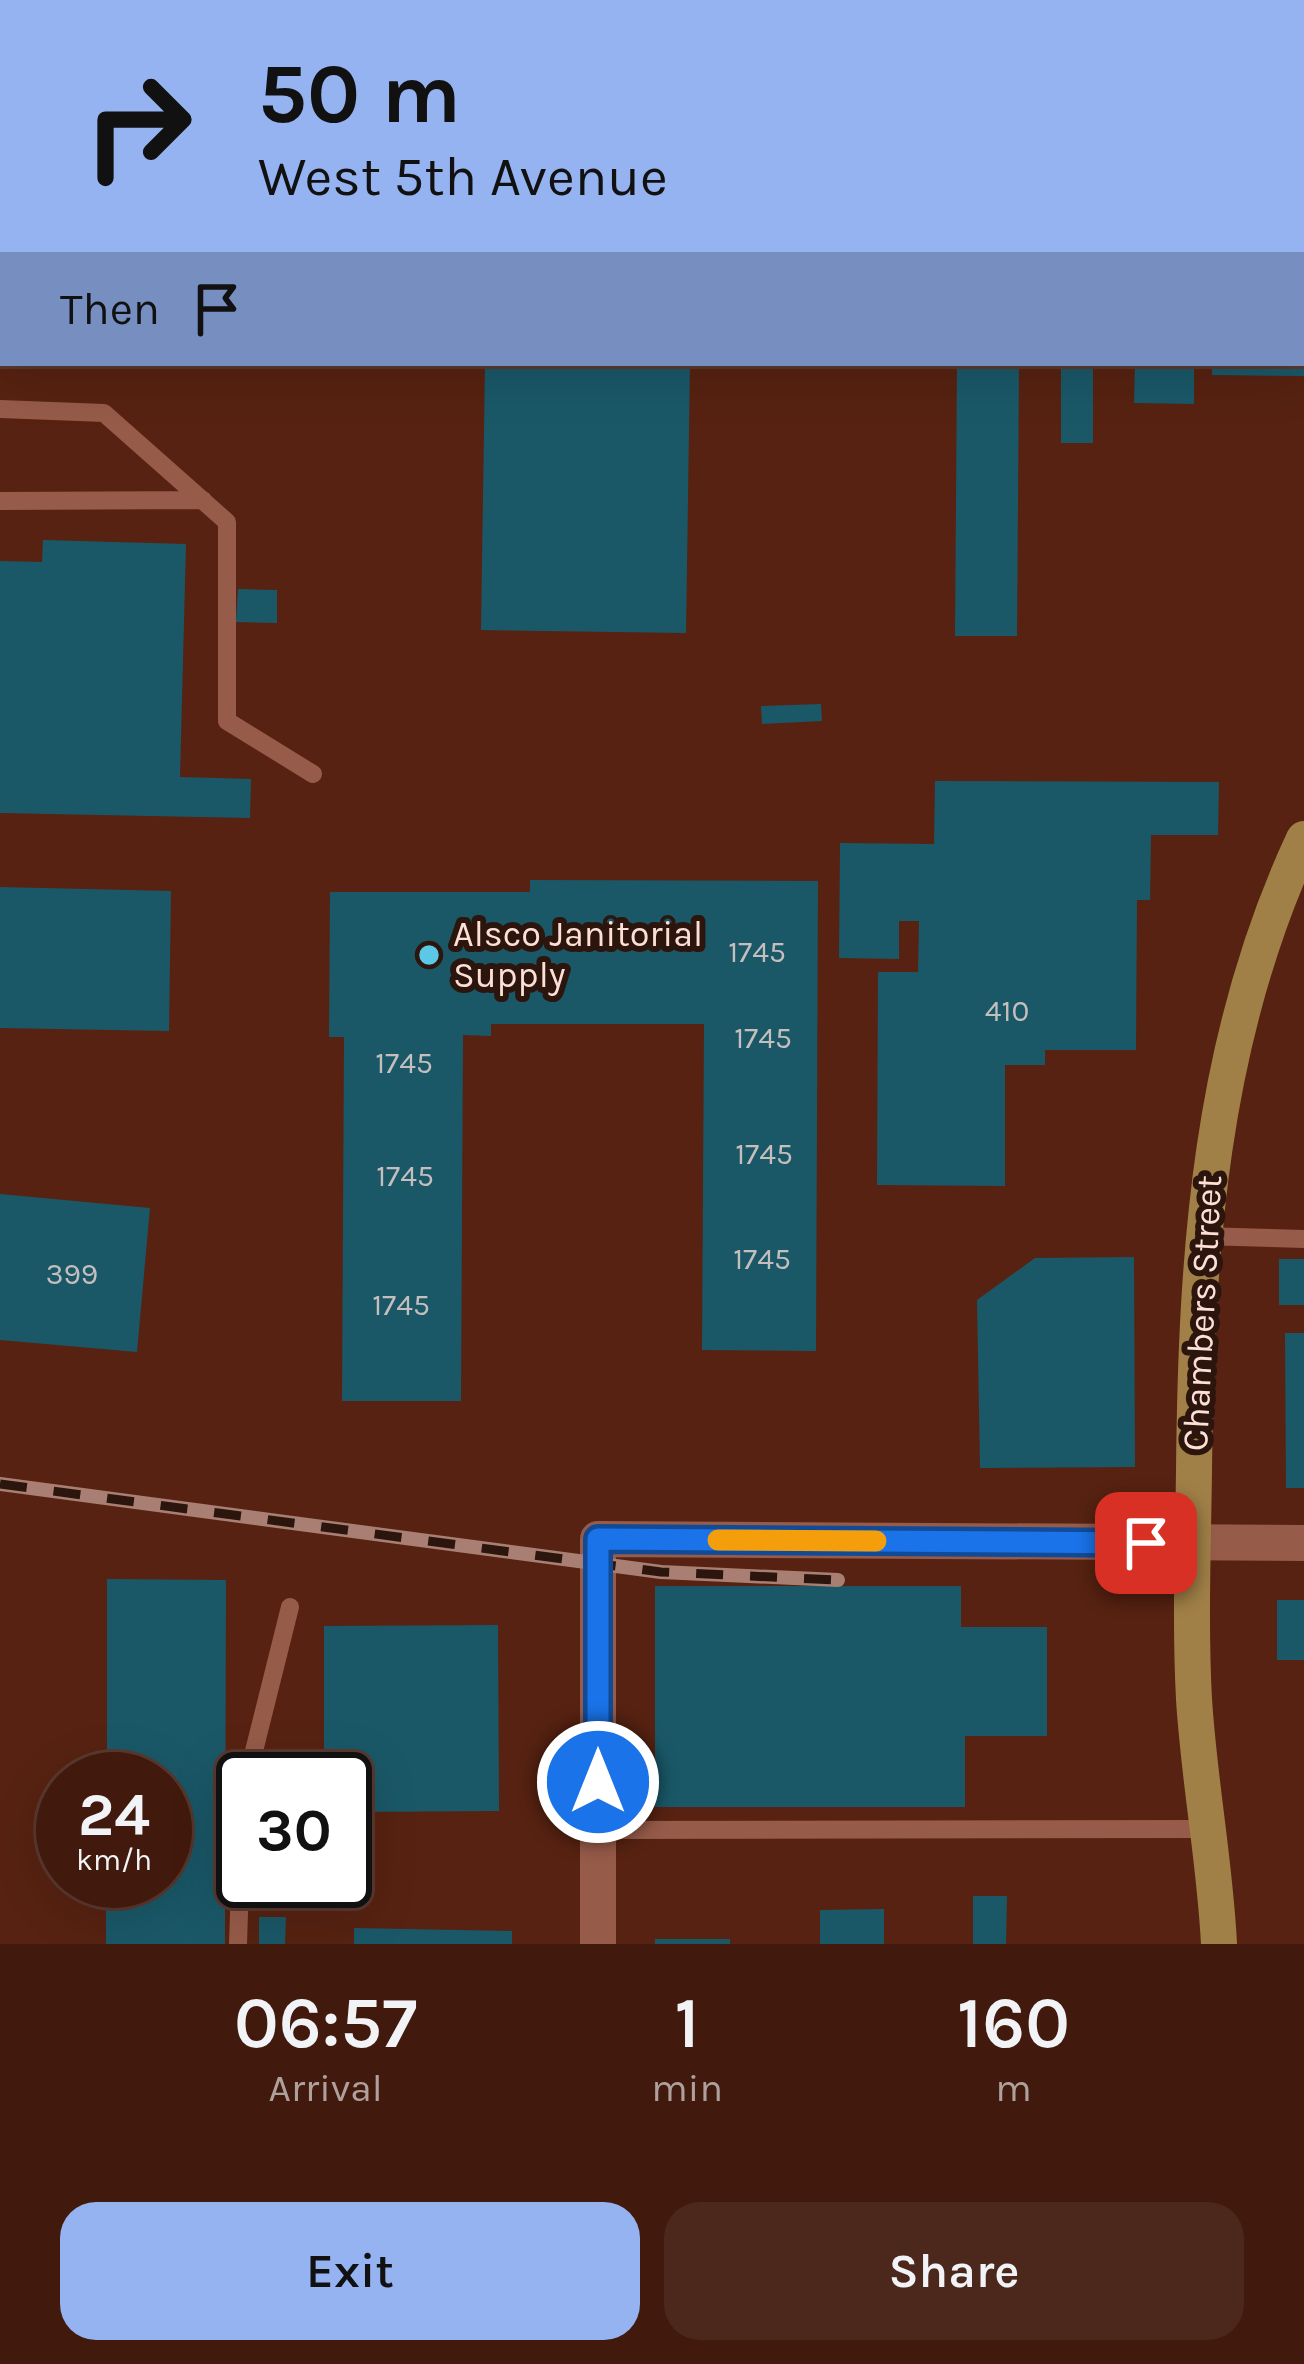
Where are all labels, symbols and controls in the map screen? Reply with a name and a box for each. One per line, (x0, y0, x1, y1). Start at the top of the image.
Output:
text: 50 m (258, 45, 461, 143)
icon: right (60, 48, 216, 204)
text: West 5th Avenue (258, 145, 668, 209)
icon: arrive (184, 276, 250, 342)
text: Then (60, 283, 160, 335)
place label: Alsco Janitorial Supply (453, 913, 703, 996)
house number: 1745 (728, 934, 786, 970)
marker: Alsco Janitorial Supply (416, 942, 442, 968)
house number: 410 (985, 993, 1029, 1029)
house number: 1745 (734, 1020, 792, 1056)
house number: 1745 (375, 1045, 433, 1081)
house number: 1745 (735, 1136, 793, 1172)
house number: 1745 (376, 1158, 434, 1194)
street label: Chambers Street (1174, 1174, 1230, 1452)
house number: 1745 (733, 1241, 791, 1277)
house number: 399 (46, 1256, 98, 1292)
house number: 1745 (372, 1287, 430, 1323)
pin (1095, 1492, 1197, 1594)
icon: arrive (1113, 1510, 1179, 1576)
position arrow (535, 1719, 661, 1845)
speed limit sign: 30 (216, 1752, 372, 1908)
text: 24 (78, 1780, 150, 1850)
text: km/h (76, 1842, 152, 1878)
text: 06:57 (234, 1981, 417, 2065)
text: 1 (675, 1981, 700, 2065)
text: 160 (957, 1981, 1070, 2065)
text: Arrival (269, 2065, 383, 2111)
text: min (651, 2065, 723, 2111)
text: m (995, 2065, 1032, 2111)
button: Exit (60, 2202, 640, 2340)
button: Share (664, 2202, 1244, 2340)

